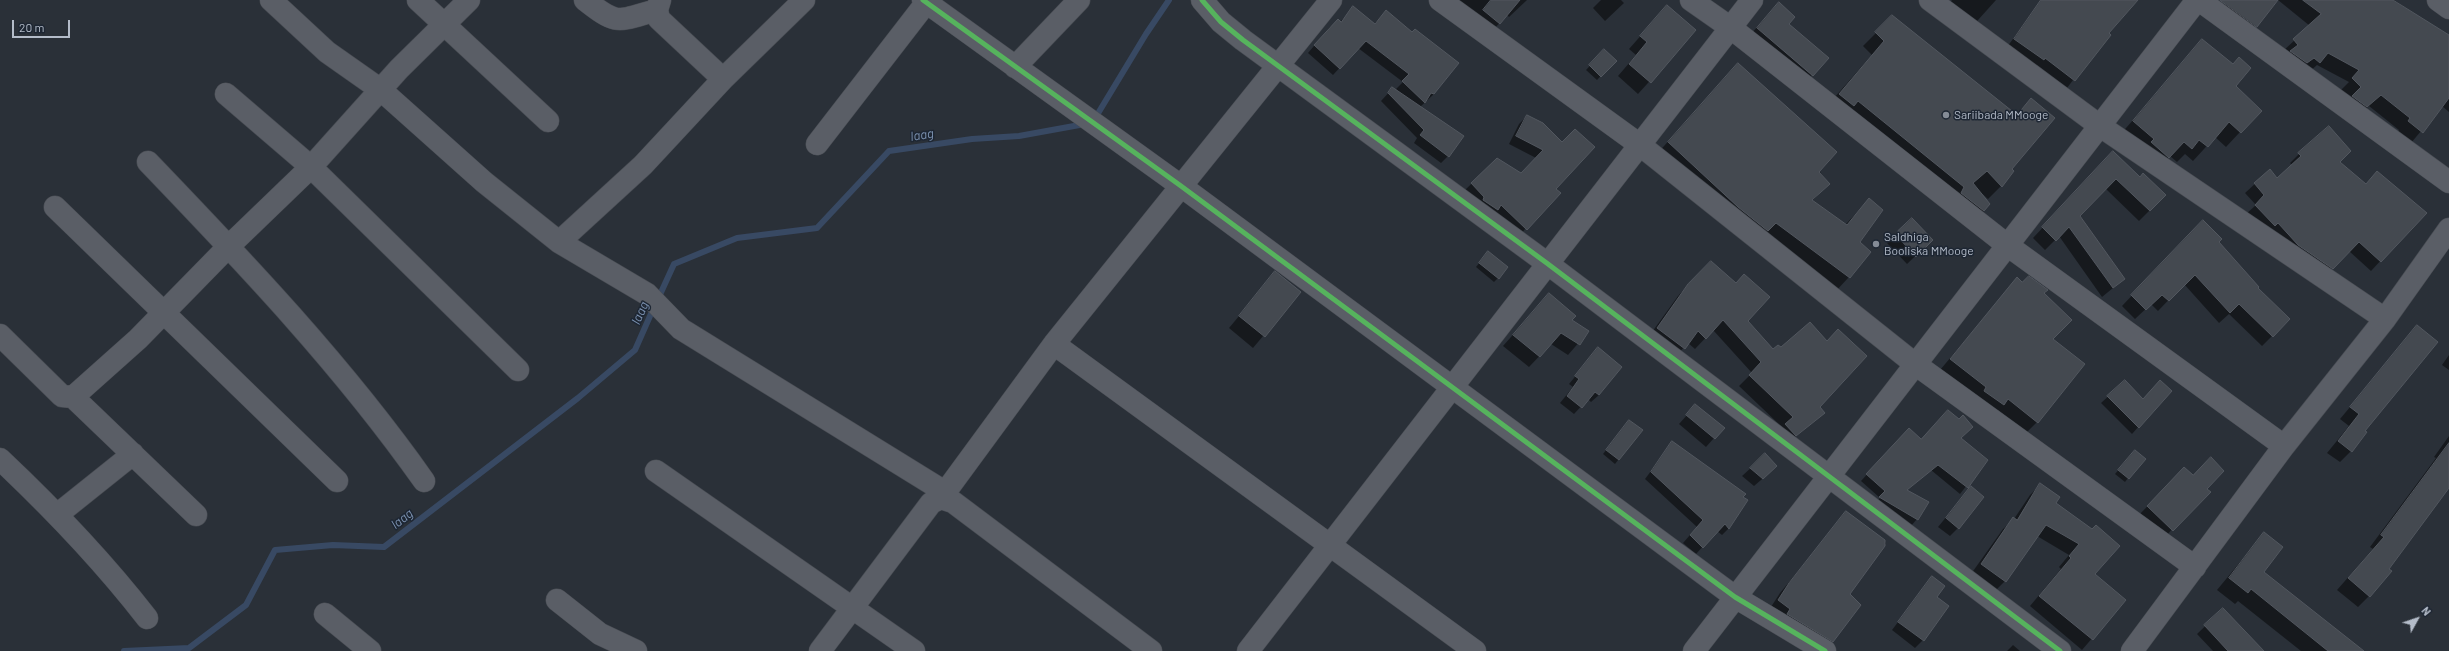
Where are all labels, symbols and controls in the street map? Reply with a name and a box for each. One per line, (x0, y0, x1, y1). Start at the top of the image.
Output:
scale bar (14, 12, 72, 38)
text: 20 m (19, 20, 45, 34)
place label: Sariibada MMooge (1954, 108, 2048, 122)
marker: Sariibada MMooge (1941, 110, 1951, 120)
water label: laag (909, 126, 935, 144)
place label: Saldhiga Booliska MMooge (1884, 230, 1974, 258)
marker: Saldhiga Booliska MMooge (1871, 239, 1881, 249)
water label: laag (628, 299, 652, 327)
water label: laag (388, 506, 416, 532)
north arrow (2397, 599, 2437, 639)
text: N (2419, 604, 2434, 618)

